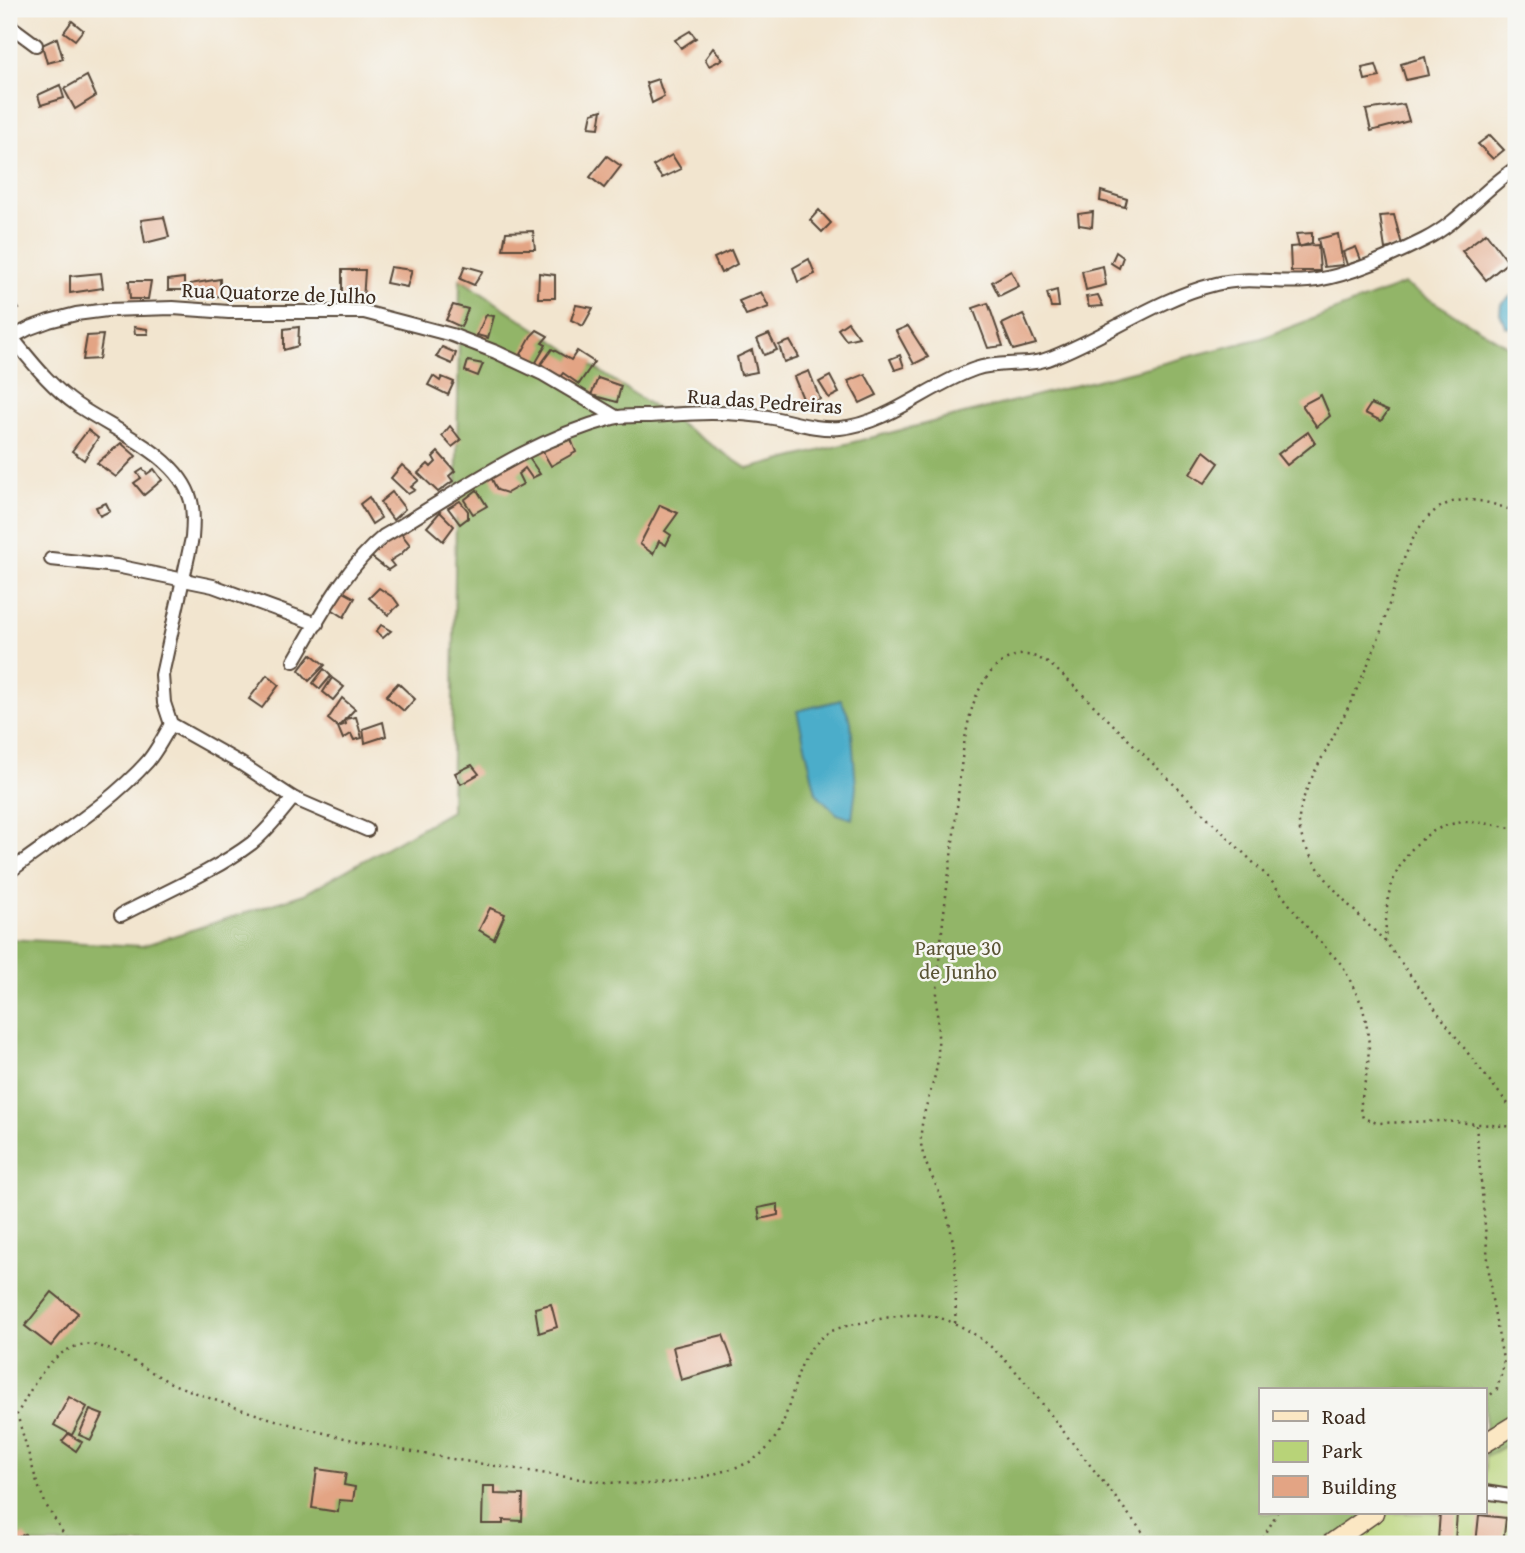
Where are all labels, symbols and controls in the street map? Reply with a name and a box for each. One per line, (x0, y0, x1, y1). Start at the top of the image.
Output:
street label: Rua Quatorze de Julho (181, 274, 377, 312)
street label: Rua das Pedreiras (686, 380, 844, 422)
park label: Parque 30 de Junho (915, 932, 1001, 987)
legend (1259, 1388, 1486, 1514)
text: Road (1322, 1401, 1367, 1432)
text: Park (1322, 1435, 1363, 1466)
text: Building (1322, 1471, 1397, 1502)

